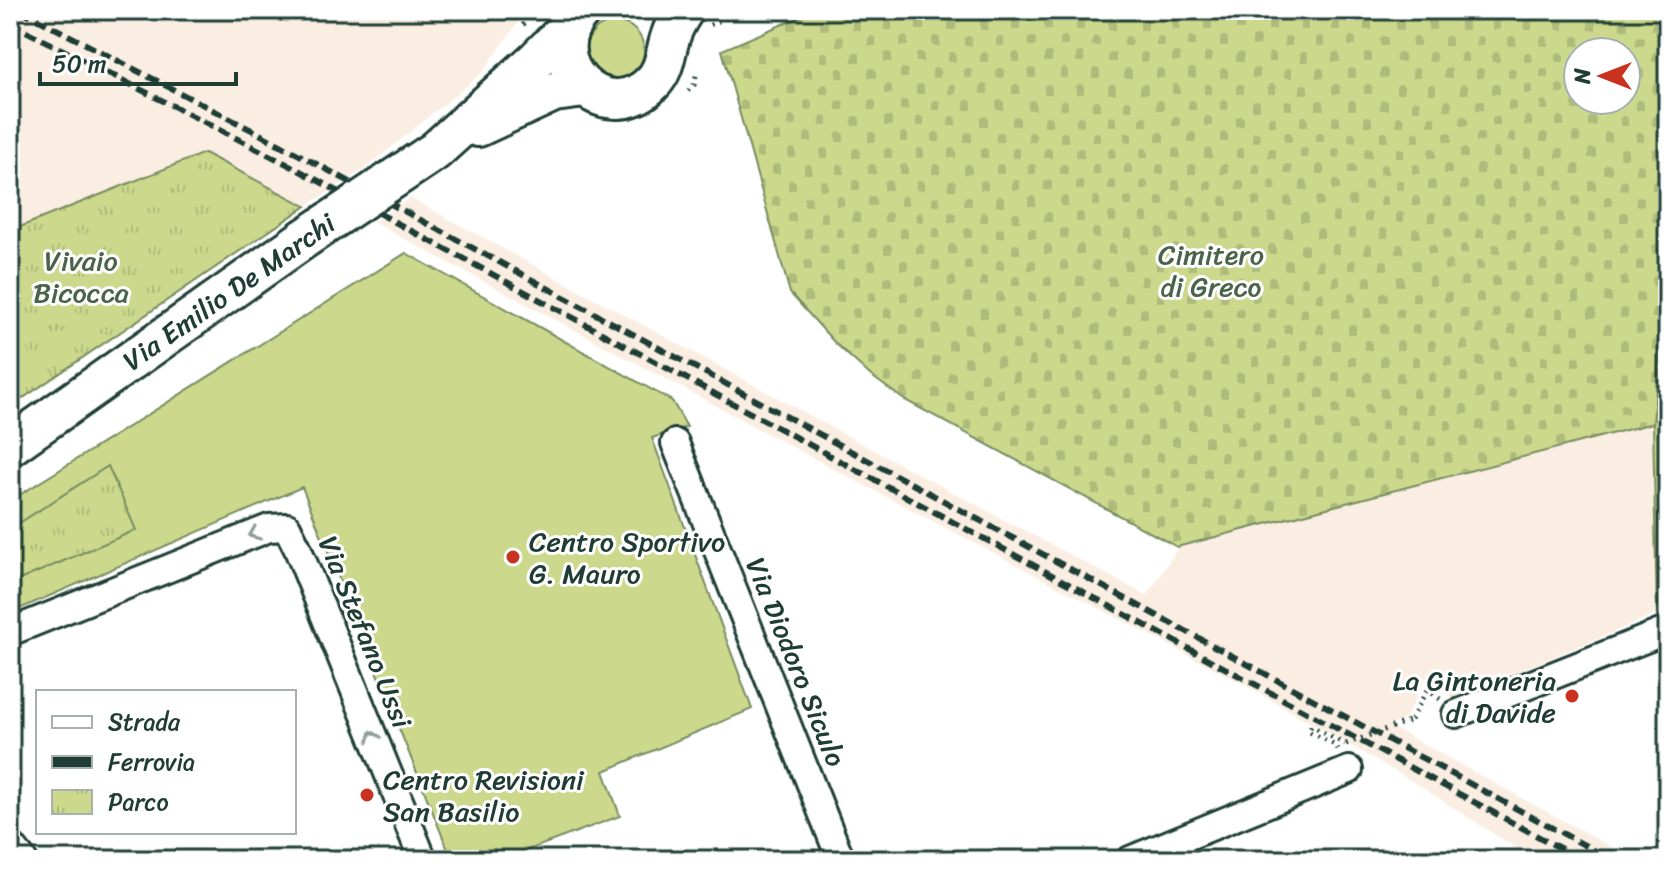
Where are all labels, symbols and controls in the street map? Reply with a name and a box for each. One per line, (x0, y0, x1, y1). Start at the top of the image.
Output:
scale bar (40, 36, 236, 86)
north arrow (1562, 36, 1642, 116)
text: 50 m (52, 43, 107, 85)
text: N (1563, 68, 1602, 85)
street label: Via Emilio De Marchi (112, 199, 347, 384)
park label: Cimitero di Greco (1158, 230, 1264, 311)
park label: Vivaio Bicocca (33, 236, 129, 317)
place label: Centro Sportivo G. Mauro (529, 517, 725, 598)
one-way arrow (248, 524, 262, 541)
street label: Via Stefano Ussi (304, 528, 426, 737)
marker: Centro Sportivo G. Mauro (504, 548, 522, 566)
street label: Via Diodoro Siculo (732, 550, 860, 774)
place label: La Gintoneria di Davide (1393, 656, 1556, 737)
marker: La Gintoneria di Davide (1563, 687, 1581, 705)
legend (36, 690, 296, 834)
text: Strada (108, 701, 181, 743)
one-way arrow (366, 730, 383, 744)
text: Ferrovia (108, 741, 195, 783)
place label: Centro Revisioni San Basilio (383, 755, 585, 836)
text: Parco (108, 781, 169, 823)
marker: Centro Revisioni San Basilio (358, 786, 376, 804)

